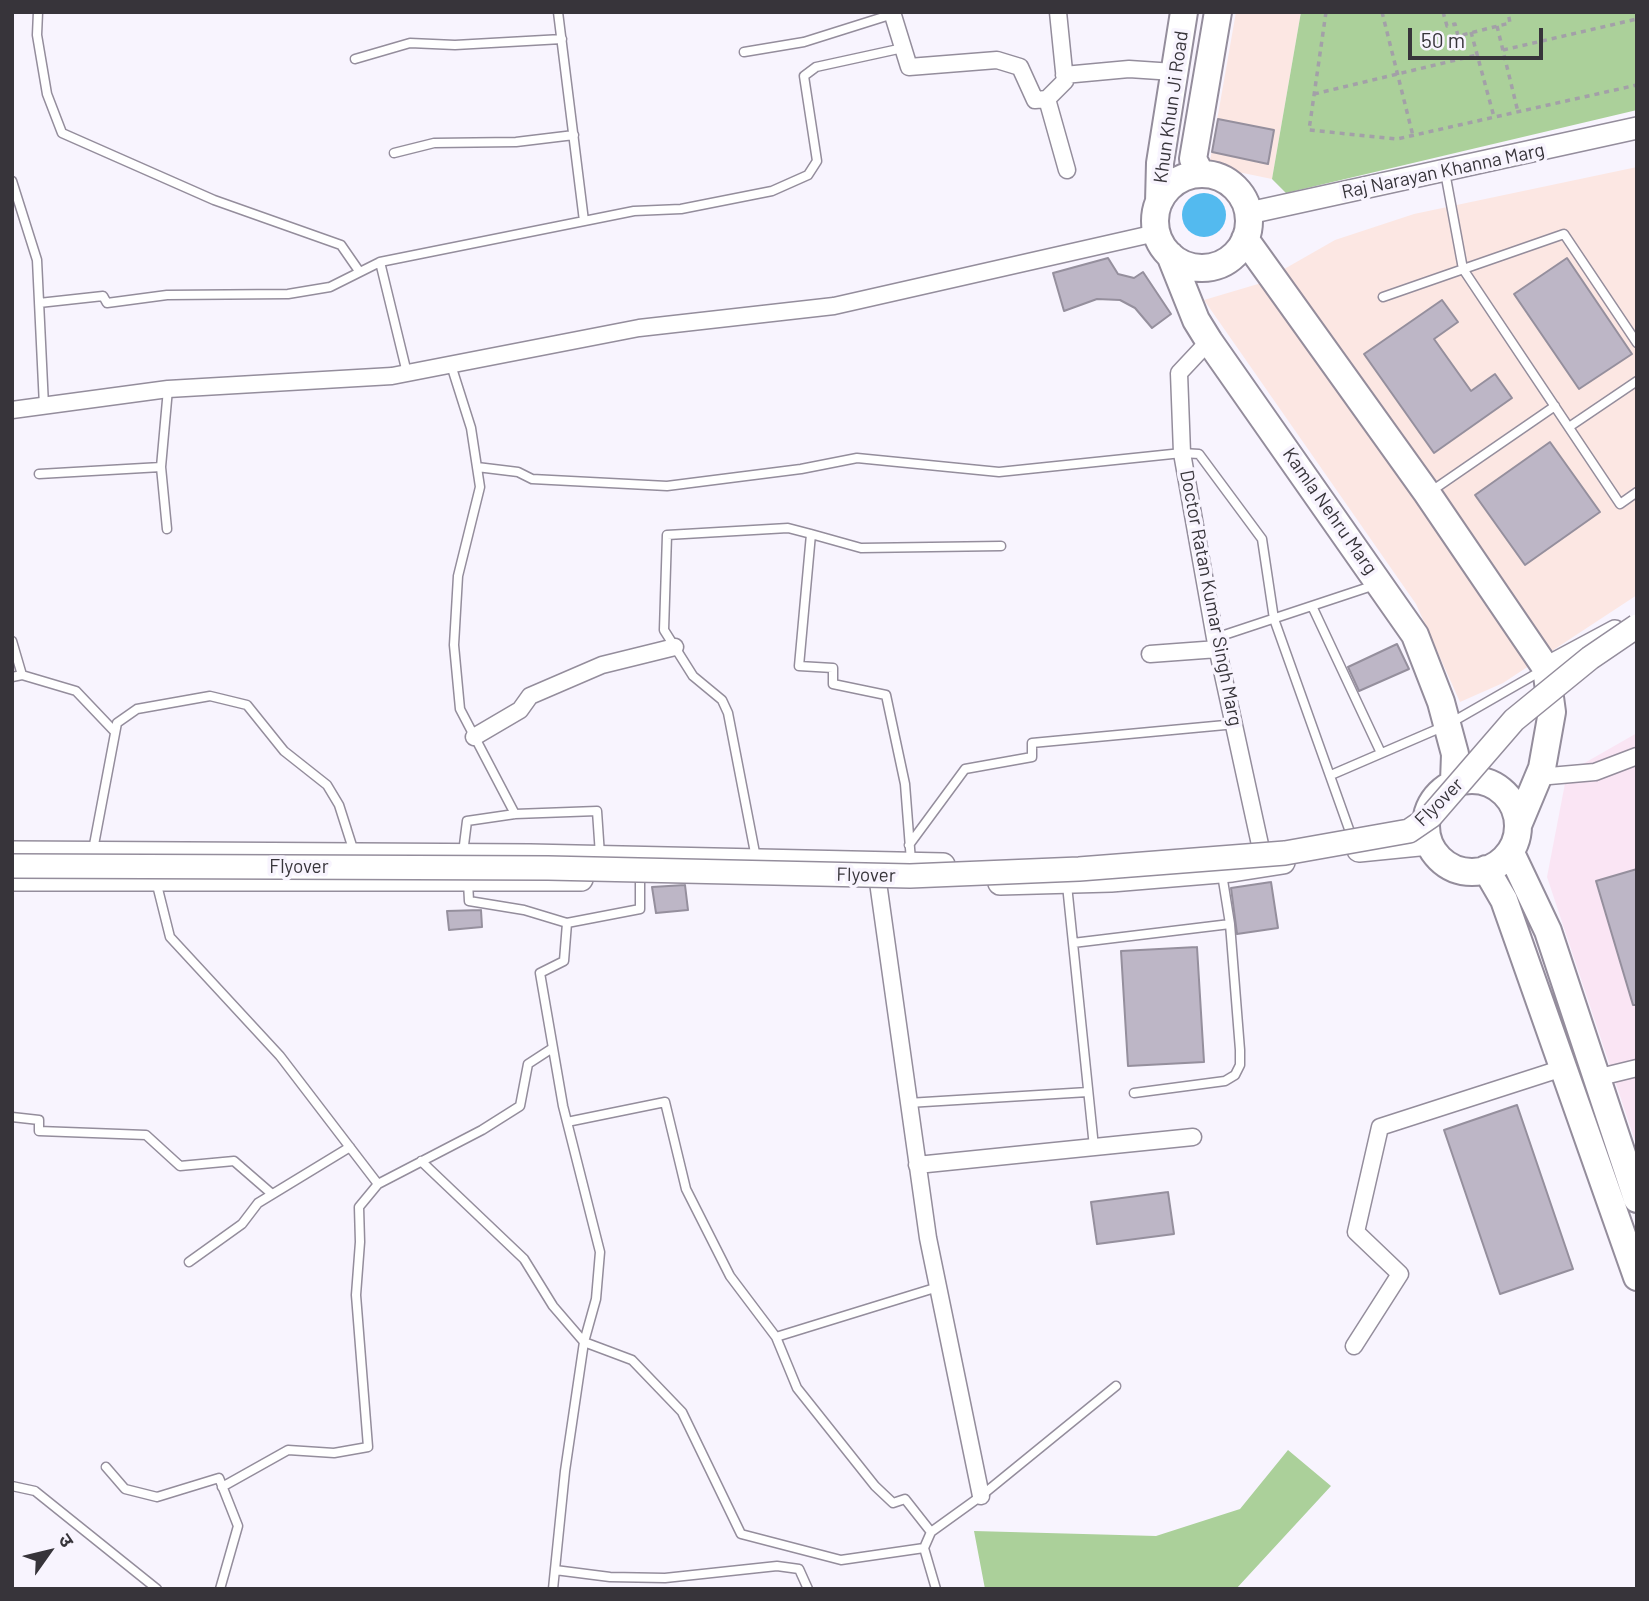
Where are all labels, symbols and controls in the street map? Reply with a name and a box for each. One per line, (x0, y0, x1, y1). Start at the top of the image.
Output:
scale bar (1411, 14, 1546, 58)
text: 50 m (1421, 27, 1465, 52)
street label: Khun Khun Ji Road (1149, 29, 1193, 185)
street label: Raj Narayan Khanna Marg (1339, 138, 1547, 204)
street label: Kamla Nehru Marg (1278, 443, 1382, 579)
street label: Doctor Ratan Kumar Singh Marg (1175, 468, 1247, 728)
street label: Flyover (1410, 773, 1468, 831)
street label: Flyover (269, 856, 329, 878)
street label: Flyover (836, 863, 896, 887)
north arrow (14, 1517, 84, 1587)
text: उ (54, 1529, 79, 1551)

